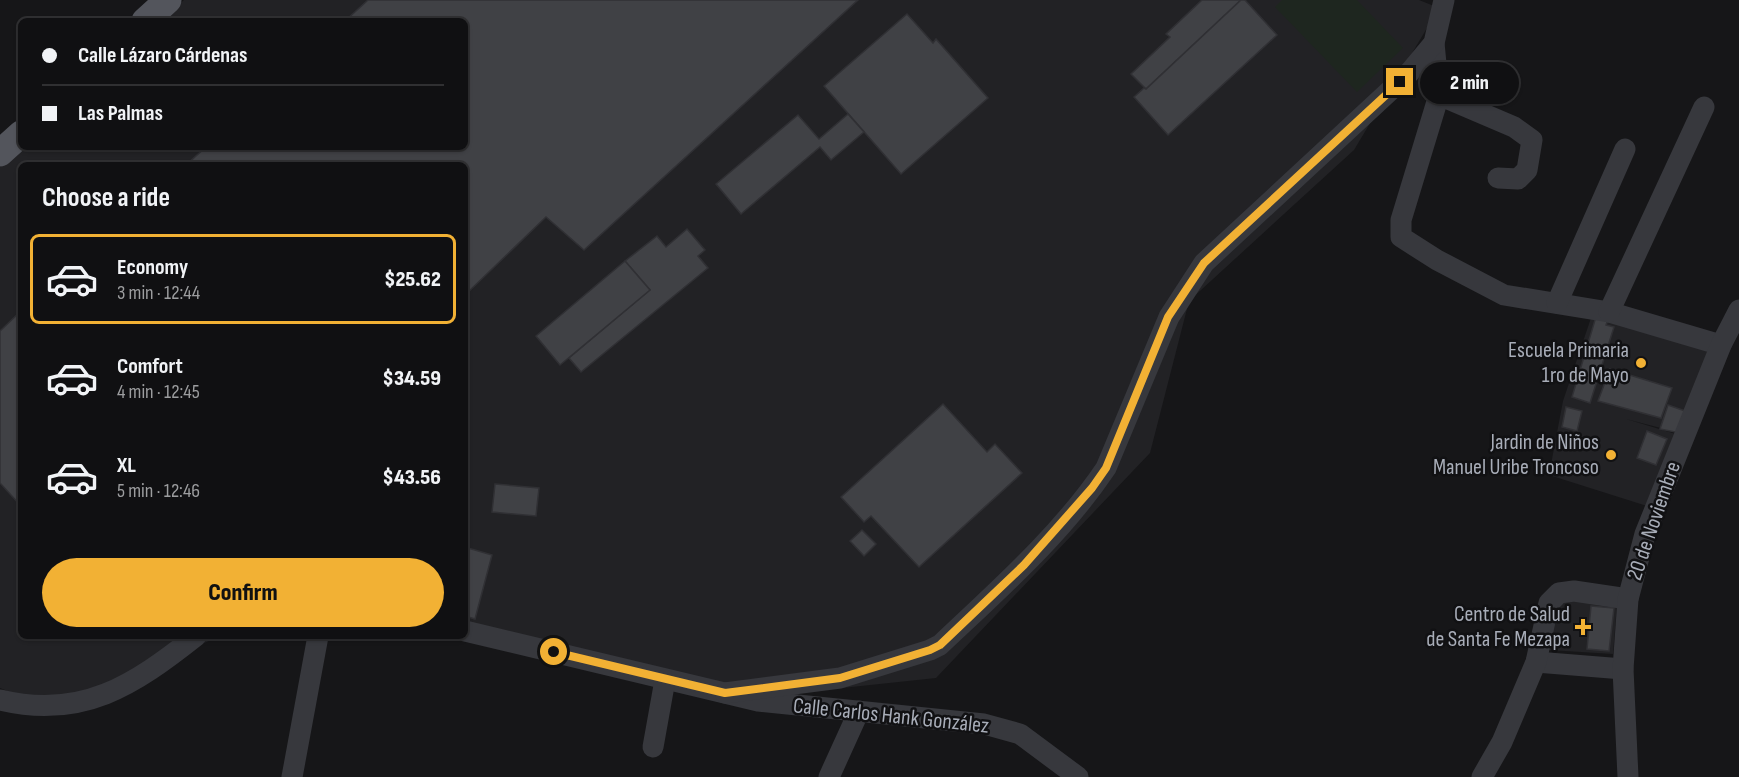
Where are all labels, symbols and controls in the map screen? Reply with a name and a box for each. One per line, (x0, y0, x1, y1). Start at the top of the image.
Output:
text: Calle Lázaro Cárdenas (78, 42, 248, 69)
callout: 2 min (1421, 61, 1520, 103)
route end (1386, 68, 1413, 95)
text: 2 min (1450, 71, 1489, 95)
text: Las Palmas (78, 100, 163, 127)
text: Choose a ride (42, 182, 170, 214)
icon: car (45, 252, 99, 306)
text: Economy (117, 254, 188, 281)
text: $25.62 (384, 266, 441, 293)
text: 3 min · 12:44 (117, 281, 200, 305)
place label: Escuela Primaria 1ro de Mayo (1508, 337, 1629, 389)
icon: car (45, 351, 99, 405)
text: Comfort (117, 353, 183, 380)
marker: Escuela Primaria 1ro de Mayo (1634, 356, 1648, 370)
text: $34.59 (383, 365, 441, 392)
text: 4 min · 12:45 (117, 380, 200, 404)
place label: Jardin de Niños Manuel Uribe Troncoso (1433, 429, 1599, 481)
marker: Jardin de Niños Manuel Uribe Troncoso (1604, 448, 1618, 462)
icon: car (45, 450, 99, 504)
text: XL (117, 452, 136, 479)
street label: 20 de Noviembre (1621, 458, 1687, 584)
text: $43.56 (383, 464, 441, 491)
text: 5 min · 12:46 (117, 479, 200, 503)
button: Confirm (42, 558, 444, 627)
place label: Centro de Salud de Santa Fe Mezapa (1426, 601, 1570, 653)
marker: Centro de Salud de Santa Fe Mezapa (1574, 618, 1592, 636)
route start (540, 638, 567, 665)
street label: Calle Carlos Hank González (792, 692, 990, 740)

